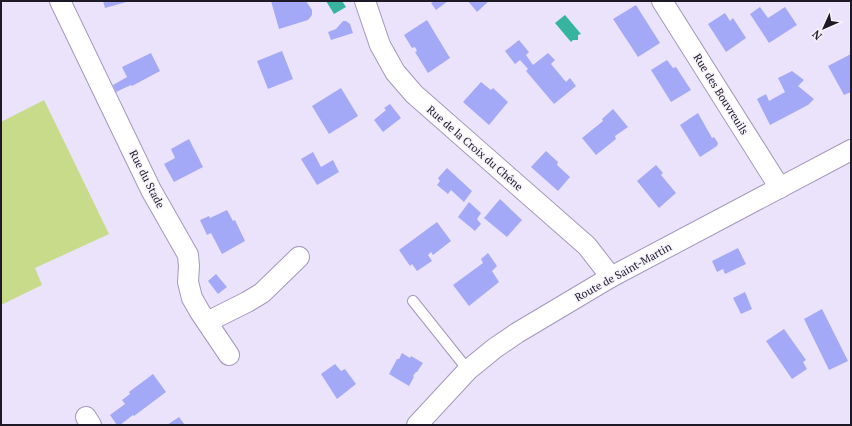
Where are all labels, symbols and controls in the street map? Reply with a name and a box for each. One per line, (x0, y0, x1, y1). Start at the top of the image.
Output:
north arrow (804, 8, 844, 48)
text: N (809, 27, 825, 43)
street label: Rue des Bouvreuils (690, 51, 752, 137)
street label: Rue de la Croix du Chêne (424, 102, 526, 194)
street label: Rue du Stade (126, 147, 168, 211)
street label: Route de Saint-Martin (572, 239, 674, 304)

